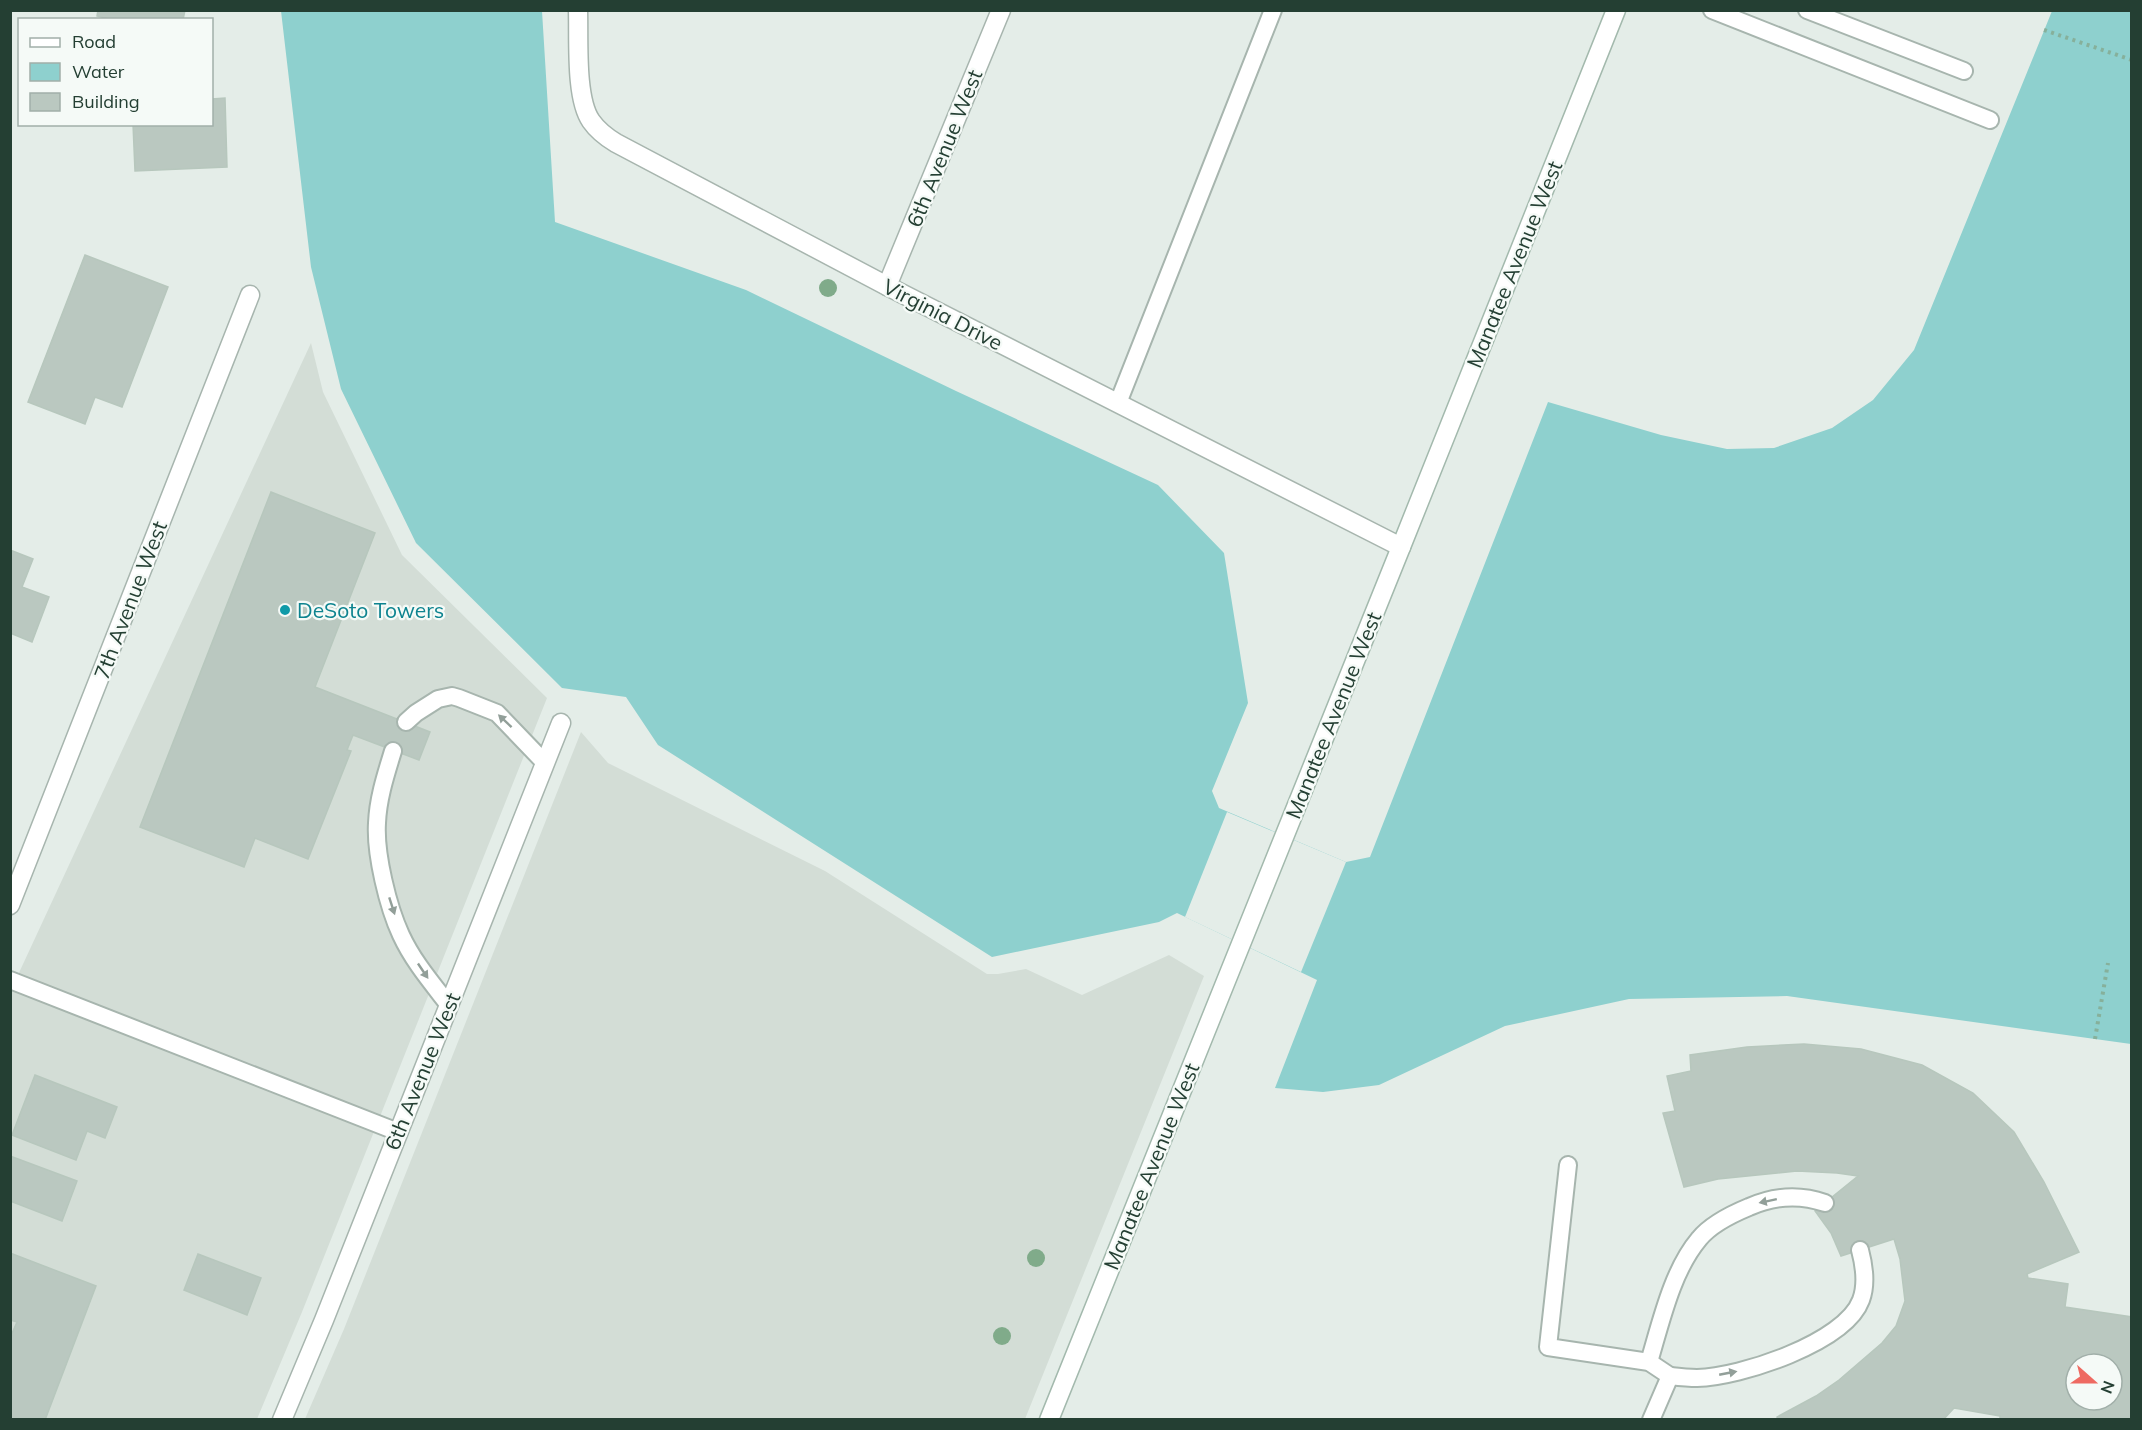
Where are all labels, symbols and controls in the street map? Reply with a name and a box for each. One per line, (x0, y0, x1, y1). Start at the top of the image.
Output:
legend (18, 18, 213, 126)
text: Road (72, 30, 116, 53)
text: Water (72, 60, 125, 83)
street label: 6th Avenue West (901, 65, 987, 231)
text: Building (72, 90, 140, 113)
street label: Manatee Avenue West (1461, 157, 1567, 371)
street label: Virginia Drive (879, 273, 1007, 355)
street label: 7th Avenue West (88, 517, 172, 683)
place label: DeSoto Towers (297, 597, 444, 623)
marker: DeSoto Towers (278, 603, 292, 617)
street label: Manatee Avenue West (1280, 608, 1386, 822)
one-way arrow (497, 714, 512, 728)
one-way arrow (388, 897, 397, 915)
one-way arrow (417, 962, 428, 979)
street label: 6th Avenue West (379, 988, 465, 1154)
street label: Manatee Avenue West (1098, 1059, 1204, 1273)
one-way arrow (1758, 1197, 1777, 1206)
north arrow (2064, 1352, 2124, 1412)
one-way arrow (1718, 1368, 1737, 1377)
text: N (2097, 1378, 2120, 1397)

